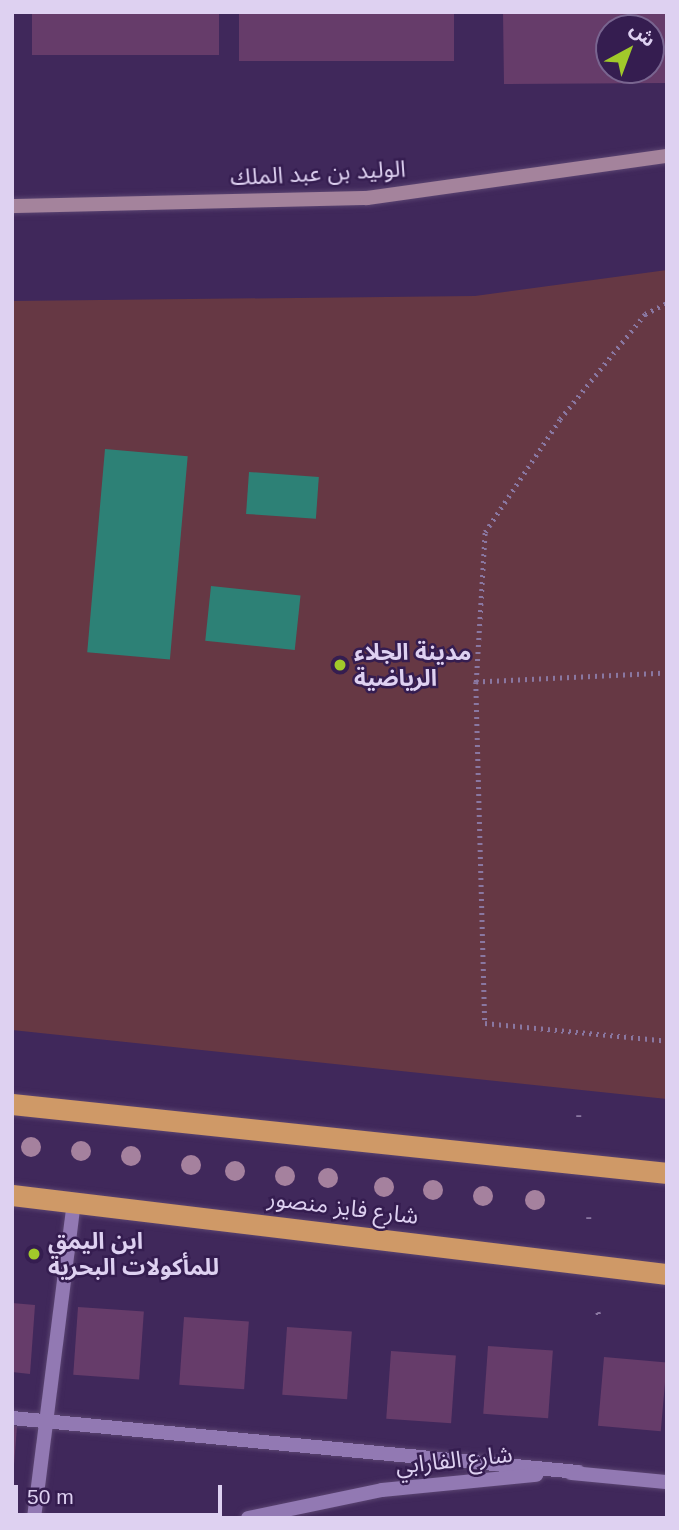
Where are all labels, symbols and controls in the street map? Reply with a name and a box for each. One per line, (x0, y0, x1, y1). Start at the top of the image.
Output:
north arrow (595, 14, 665, 84)
text: ش (626, 18, 660, 51)
street label: الوليد بن عبد الملك (229, 155, 407, 191)
place label: مدينة الجلاء الرياضية (354, 638, 471, 692)
marker: مدينة الجلاء الرياضية (332, 657, 348, 673)
street label: شارع فايز منصور (266, 1184, 420, 1230)
place label: ابن اليمق للمأكولات البحرية (48, 1227, 219, 1281)
marker: ابن اليمق للمأكولات البحرية (26, 1246, 42, 1262)
street label: شارع الفارابي (394, 1440, 514, 1480)
scale bar (18, 1470, 226, 1514)
text: 50 m (27, 1485, 74, 1508)

